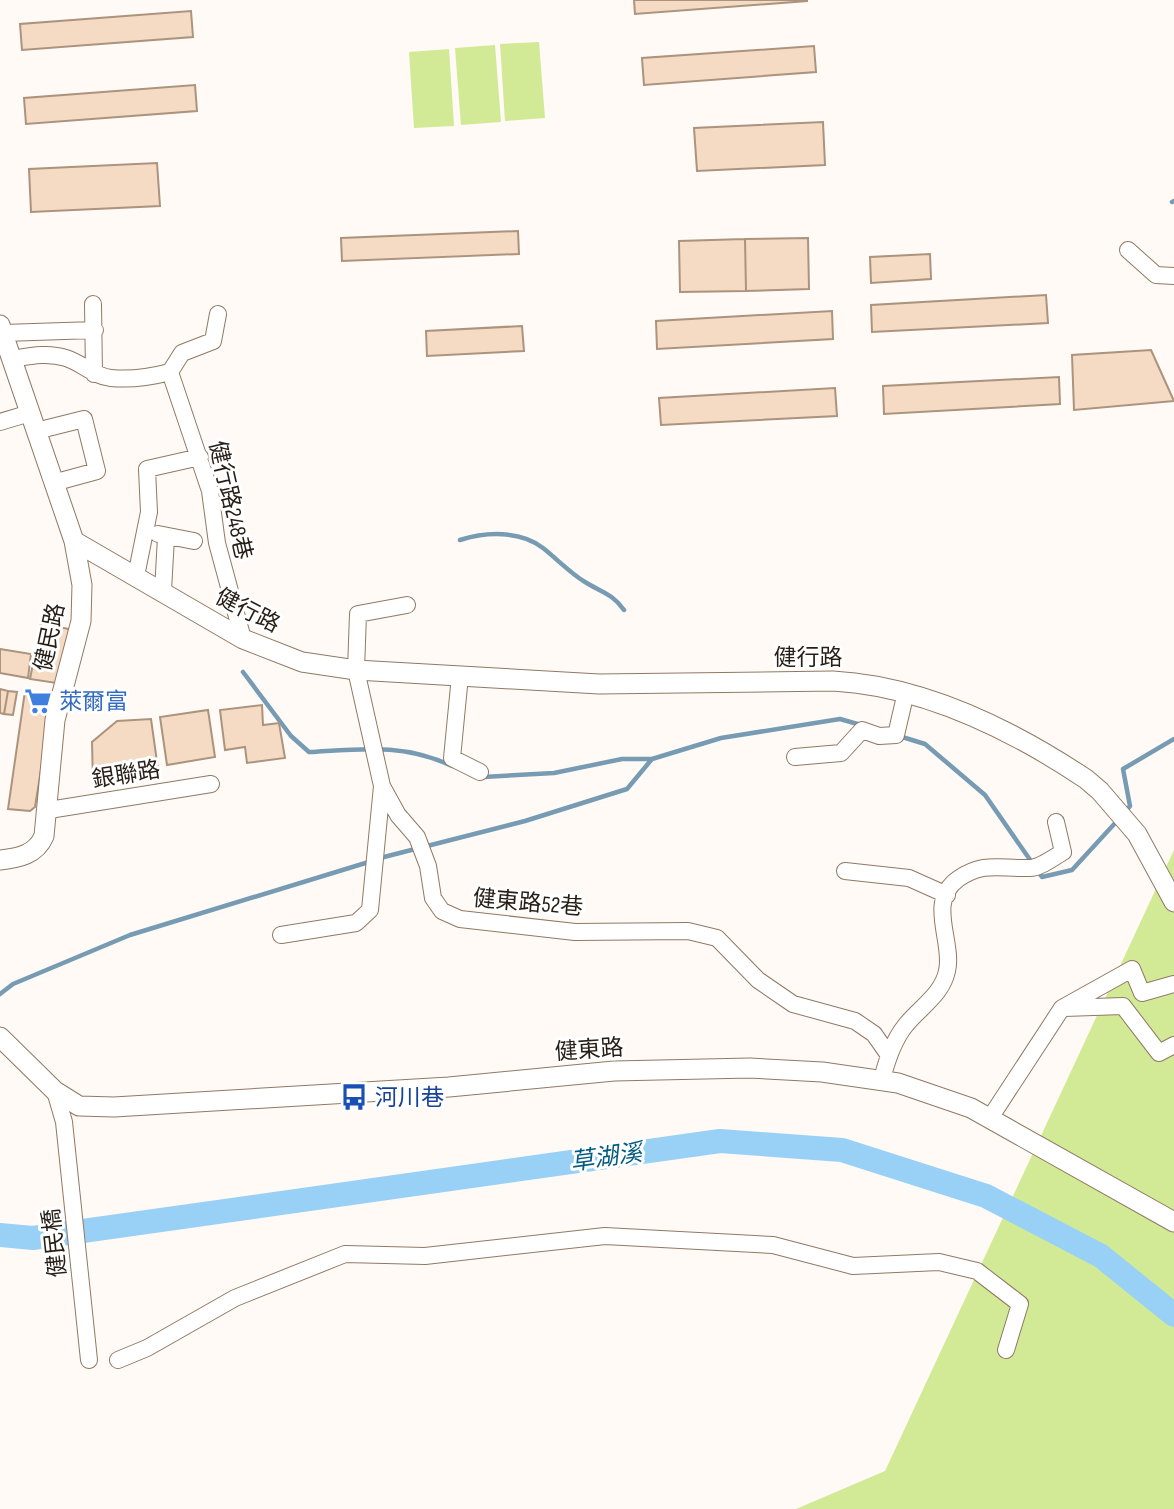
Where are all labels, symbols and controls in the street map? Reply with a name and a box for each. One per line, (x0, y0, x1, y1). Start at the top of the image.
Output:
street label: 健行路248巷 (203, 438, 257, 562)
street label: 健行路 (210, 583, 285, 639)
street label: 健民路 (29, 601, 71, 674)
street label: 健行路 (774, 644, 843, 672)
supermarket icon: 萊爾富 (23, 686, 53, 716)
place label: 萊爾富 (59, 688, 128, 716)
street label: 銀聯路 (90, 756, 162, 794)
street label: 健東路52巷 (472, 884, 584, 922)
street label: 健東路 (554, 1034, 624, 1066)
bus stop icon: 河川巷 (339, 1082, 369, 1112)
place label: 河川巷 (375, 1084, 444, 1112)
water label: 草湖溪 (568, 1138, 647, 1177)
street label: 健民橋 (37, 1207, 73, 1279)

